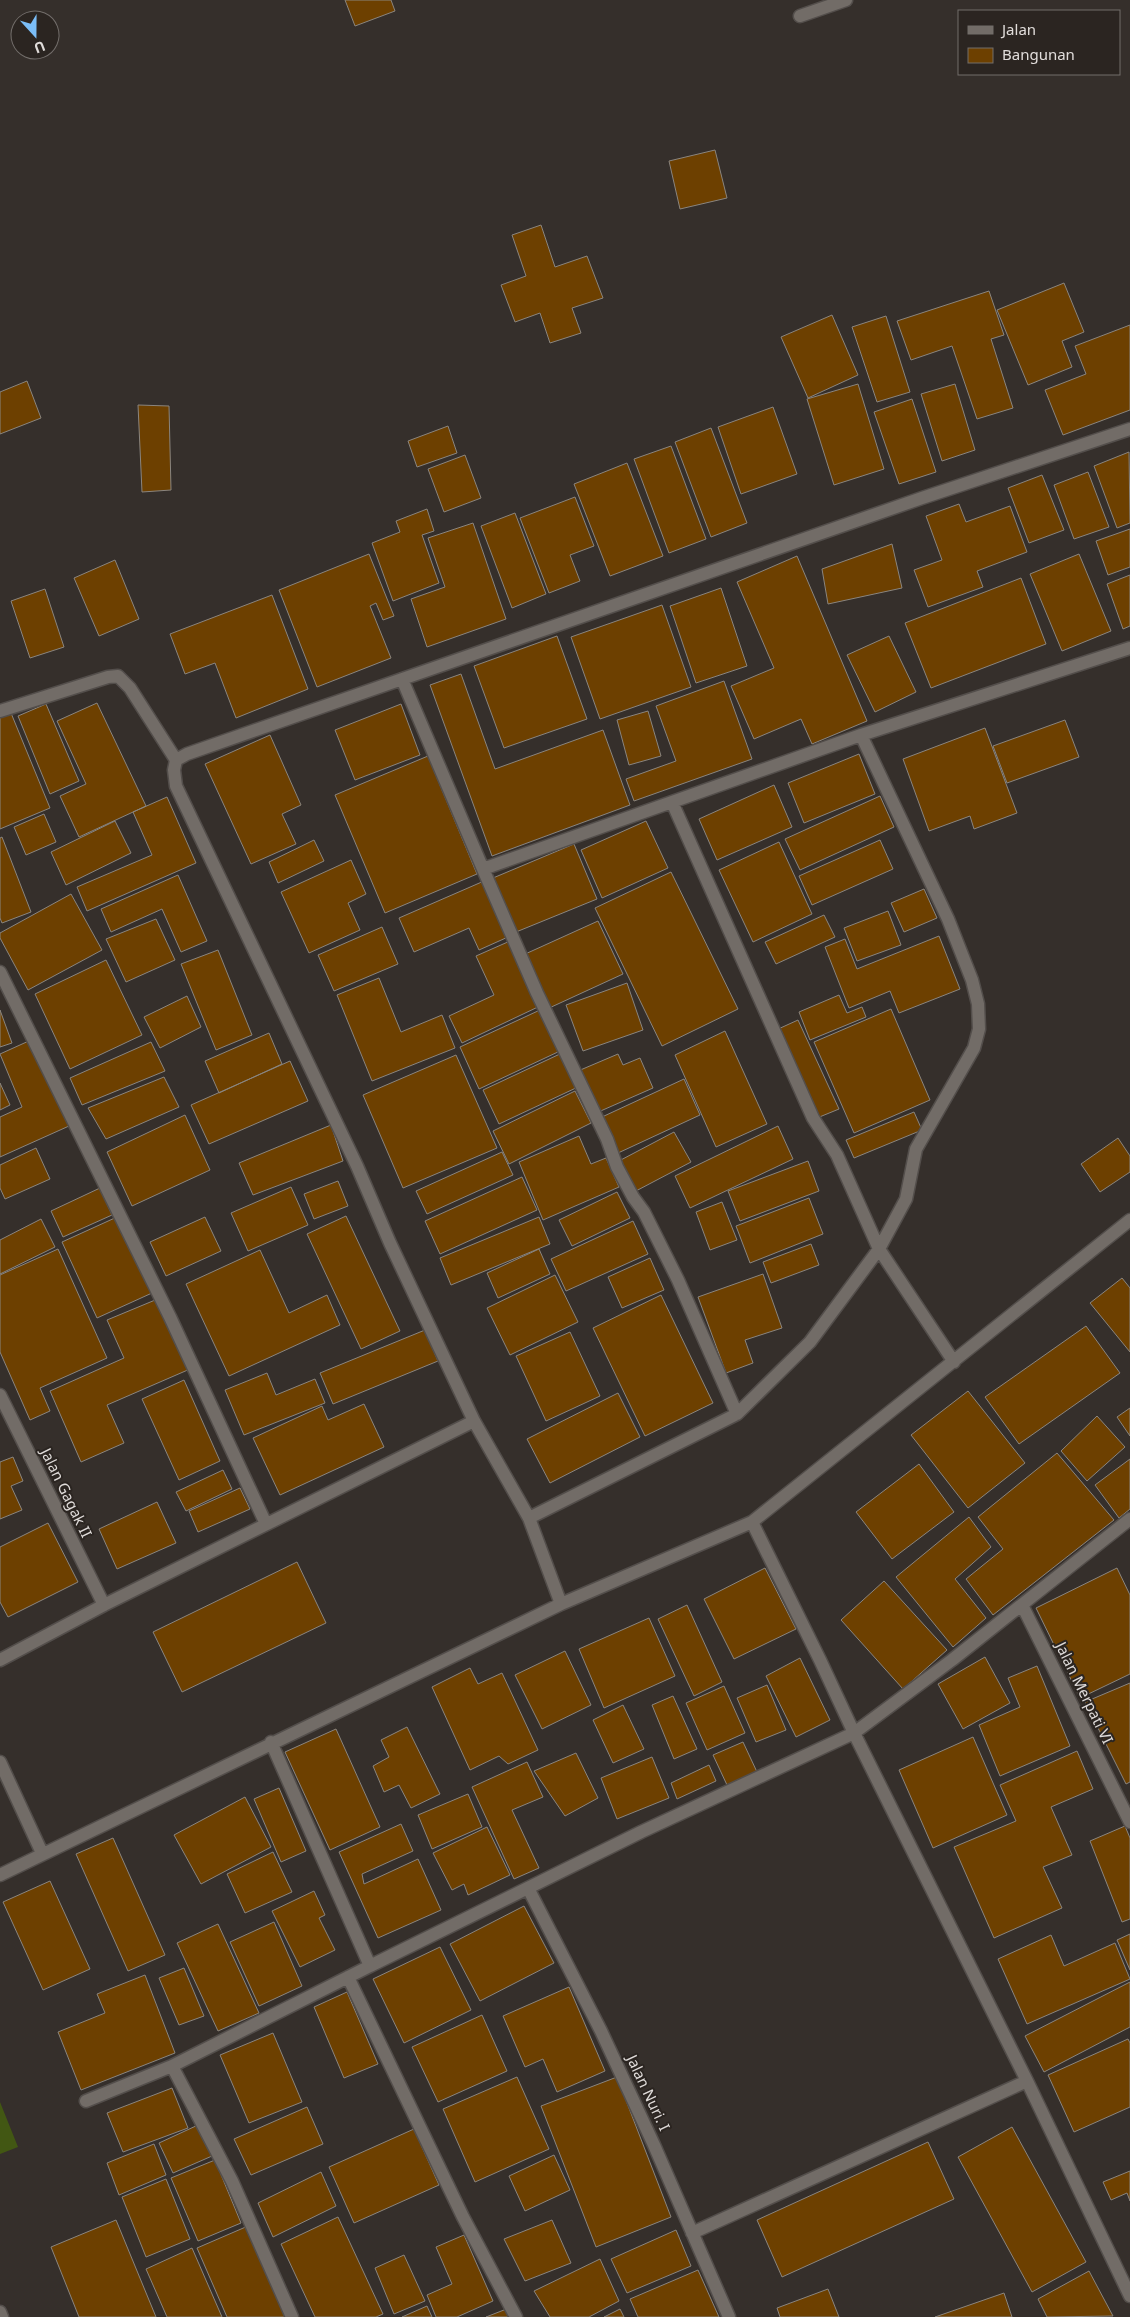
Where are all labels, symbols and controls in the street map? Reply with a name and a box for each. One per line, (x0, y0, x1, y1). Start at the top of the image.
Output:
north arrow (10, 10, 60, 60)
legend (958, 10, 1120, 75)
text: Jalan (1000, 19, 1036, 39)
text: U (31, 37, 48, 58)
text: Bangunan (1002, 44, 1075, 64)
street label: Jalan Gagak II (36, 1443, 97, 1541)
street label: Jalan Merpati VI (1051, 1636, 1118, 1747)
street label: Jalan Nuri. I (622, 2050, 675, 2134)

